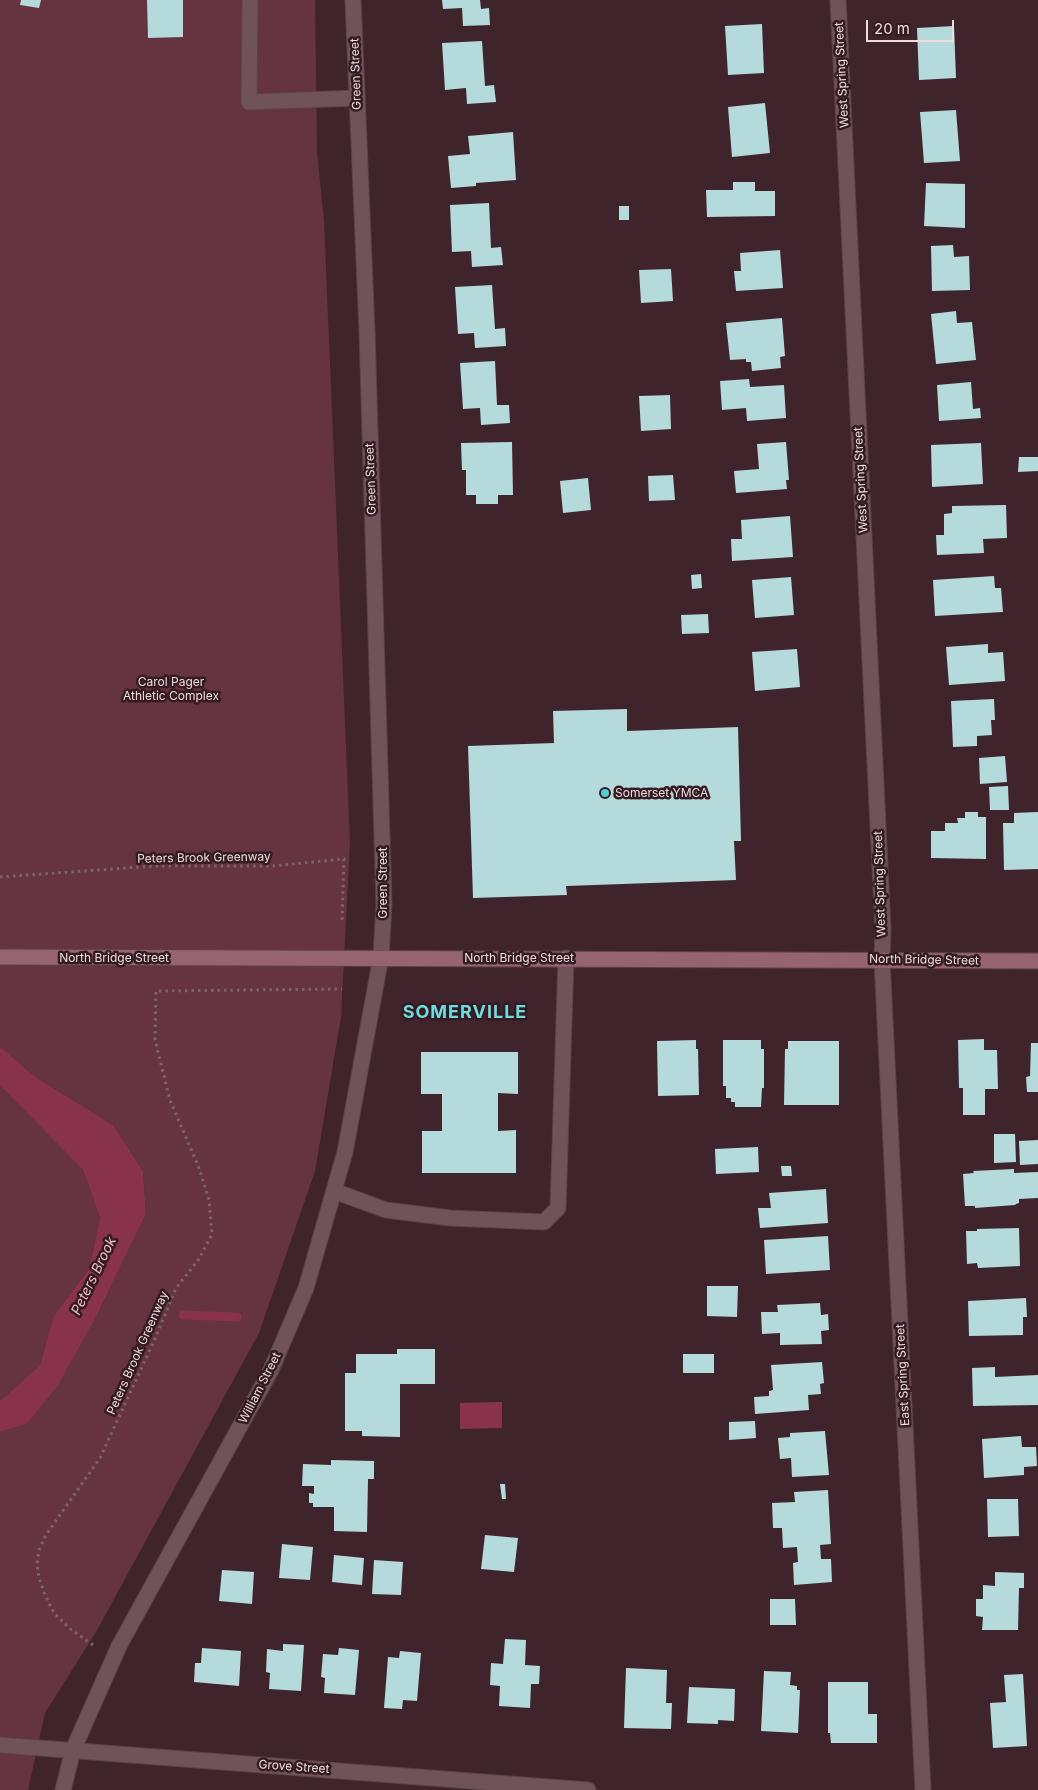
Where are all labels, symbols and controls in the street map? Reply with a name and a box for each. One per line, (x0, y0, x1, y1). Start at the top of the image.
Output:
scale bar (868, 10, 956, 42)
text: 20 m (874, 19, 910, 38)
street label: West Spring Street (832, 22, 852, 128)
street label: Green Street (348, 38, 364, 110)
street label: West Spring Street (851, 427, 871, 533)
street label: Green Street (363, 443, 379, 515)
park label: Carol Pager Athletic Complex (123, 675, 219, 703)
place label: Somerset YMCA (615, 786, 708, 800)
marker: Somerset YMCA (599, 787, 611, 799)
street label: West Spring Street (871, 831, 889, 937)
street label: Green Street (376, 847, 390, 919)
street label: Peters Brook Greenway (137, 850, 271, 866)
street label: North Bridge Street (59, 951, 169, 965)
street label: North Bridge Street (464, 951, 574, 965)
street label: North Bridge Street (869, 952, 979, 968)
district label: SOMERVILLE (401, 1002, 529, 1024)
water label: Peters Brook (68, 1234, 120, 1318)
street label: Peters Brook Greenway (104, 1289, 172, 1417)
street label: East Spring Street (893, 1324, 913, 1426)
street label: William Street (236, 1350, 284, 1426)
street label: Grove Street (258, 1757, 330, 1777)

